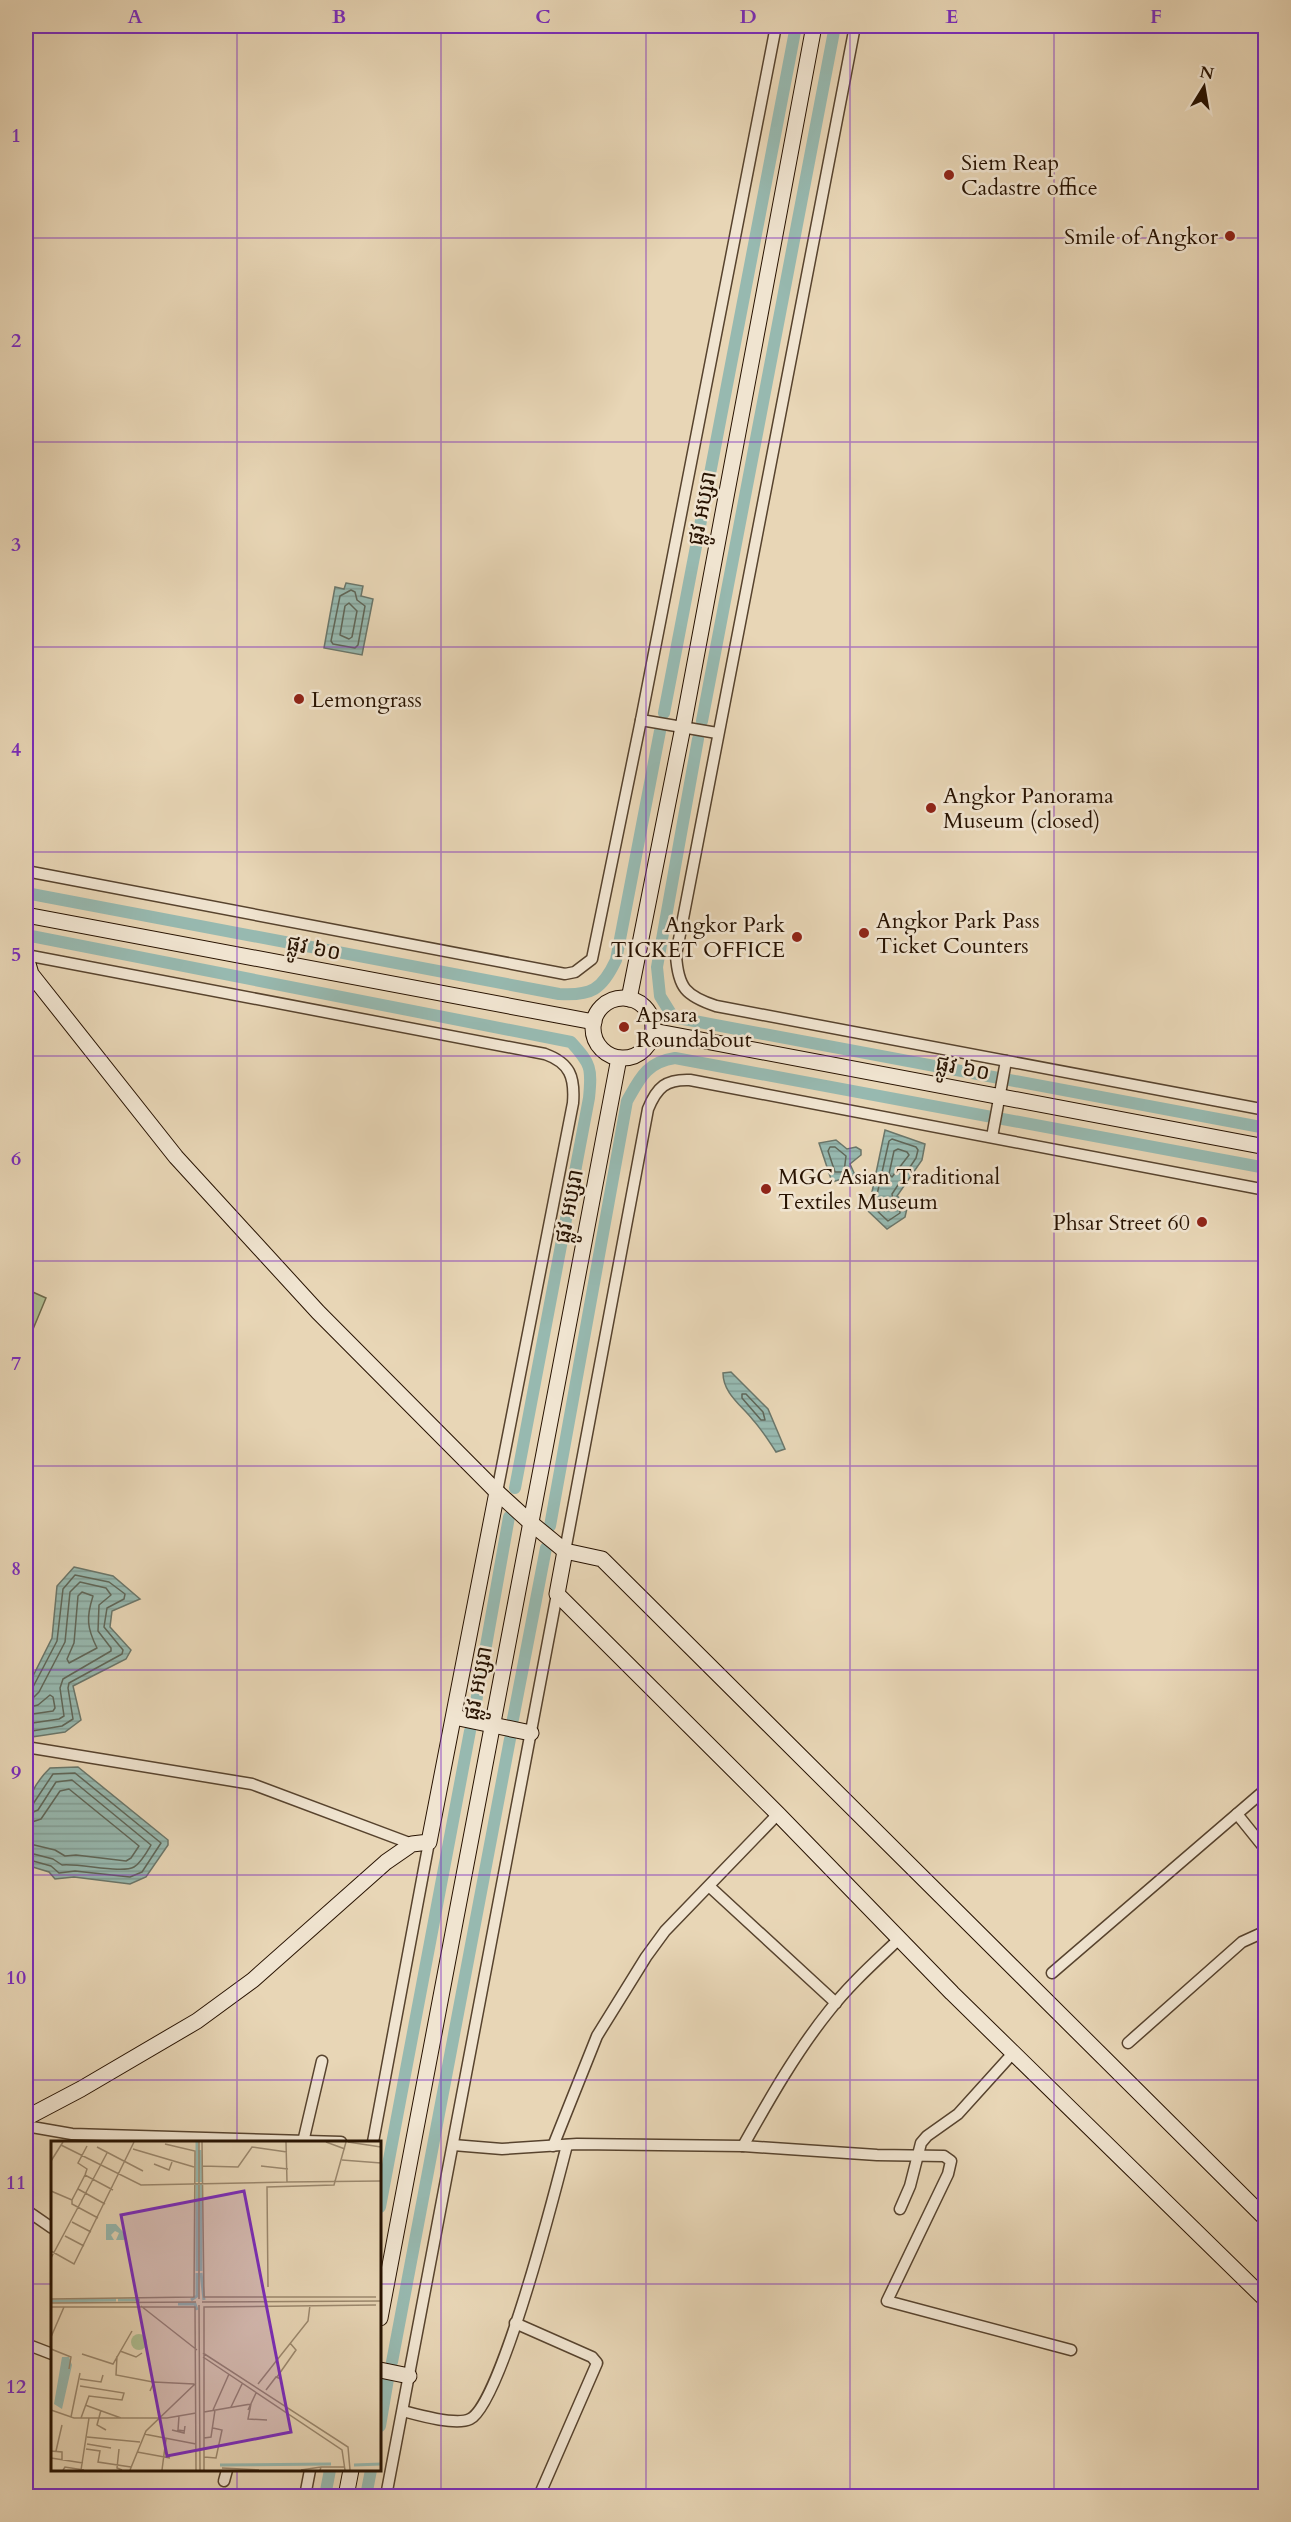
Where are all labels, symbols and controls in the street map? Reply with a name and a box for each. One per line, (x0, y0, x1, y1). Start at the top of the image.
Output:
text: A (127, 3, 143, 30)
text: B (332, 3, 346, 30)
text: C (535, 3, 551, 30)
text: D (739, 3, 757, 30)
text: E (946, 3, 958, 30)
text: F (1150, 3, 1162, 30)
north arrow (1174, 57, 1234, 117)
text: N (1198, 61, 1216, 85)
text: 1 (11, 122, 21, 149)
place label: Siem Reap Cadastre office (961, 148, 1098, 203)
marker: Siem Reap Cadastre office (942, 168, 956, 182)
place label: Smile of Angkor (1064, 222, 1219, 252)
marker: Smile of Angkor (1223, 229, 1237, 243)
text: 2 (11, 327, 21, 354)
street label: ផ្លូវ អប្សរា (680, 468, 728, 549)
text: 3 (11, 531, 21, 558)
place label: Lemongrass (311, 685, 422, 715)
marker: Lemongrass (292, 692, 306, 706)
text: 4 (11, 736, 21, 763)
place label: Angkor Panorama Museum (closed) (943, 781, 1114, 836)
marker: Angkor Panorama Museum (closed) (924, 801, 938, 815)
place label: Angkor Park Pass Ticket Counters (876, 906, 1040, 961)
place label: Angkor Park TICKET OFFICE (611, 910, 785, 965)
marker: Angkor Park Pass Ticket Counters (857, 926, 871, 940)
street label: ផ្លូវ ៦០ (283, 928, 344, 972)
marker: Angkor Park TICKET OFFICE (790, 930, 804, 944)
text: 5 (11, 941, 21, 968)
place label: Apsara Roundabout (636, 1000, 752, 1055)
marker: Apsara Roundabout (617, 1020, 631, 1034)
street label: ផ្លូវ ៦០ (932, 1048, 993, 1092)
text: 6 (11, 1145, 21, 1172)
place label: MGC Asian Traditional Textiles Museum (778, 1162, 1001, 1217)
street label: ផ្លូវ អប្សរា (547, 1166, 595, 1247)
marker: MGC Asian Traditional Textiles Museum (759, 1182, 773, 1196)
place label: Phsar Street 60 (1053, 1208, 1190, 1238)
marker: Phsar Street 60 (1195, 1215, 1209, 1229)
text: 7 (11, 1350, 21, 1377)
text: 8 (11, 1555, 21, 1582)
street label: ផ្លូវ អប្សរា (456, 1643, 504, 1724)
text: 9 (11, 1759, 21, 1786)
text: 10 (6, 1964, 26, 1991)
inset map (51, 2141, 381, 2471)
text: 11 (6, 2169, 26, 2196)
text: 12 (6, 2373, 26, 2400)

